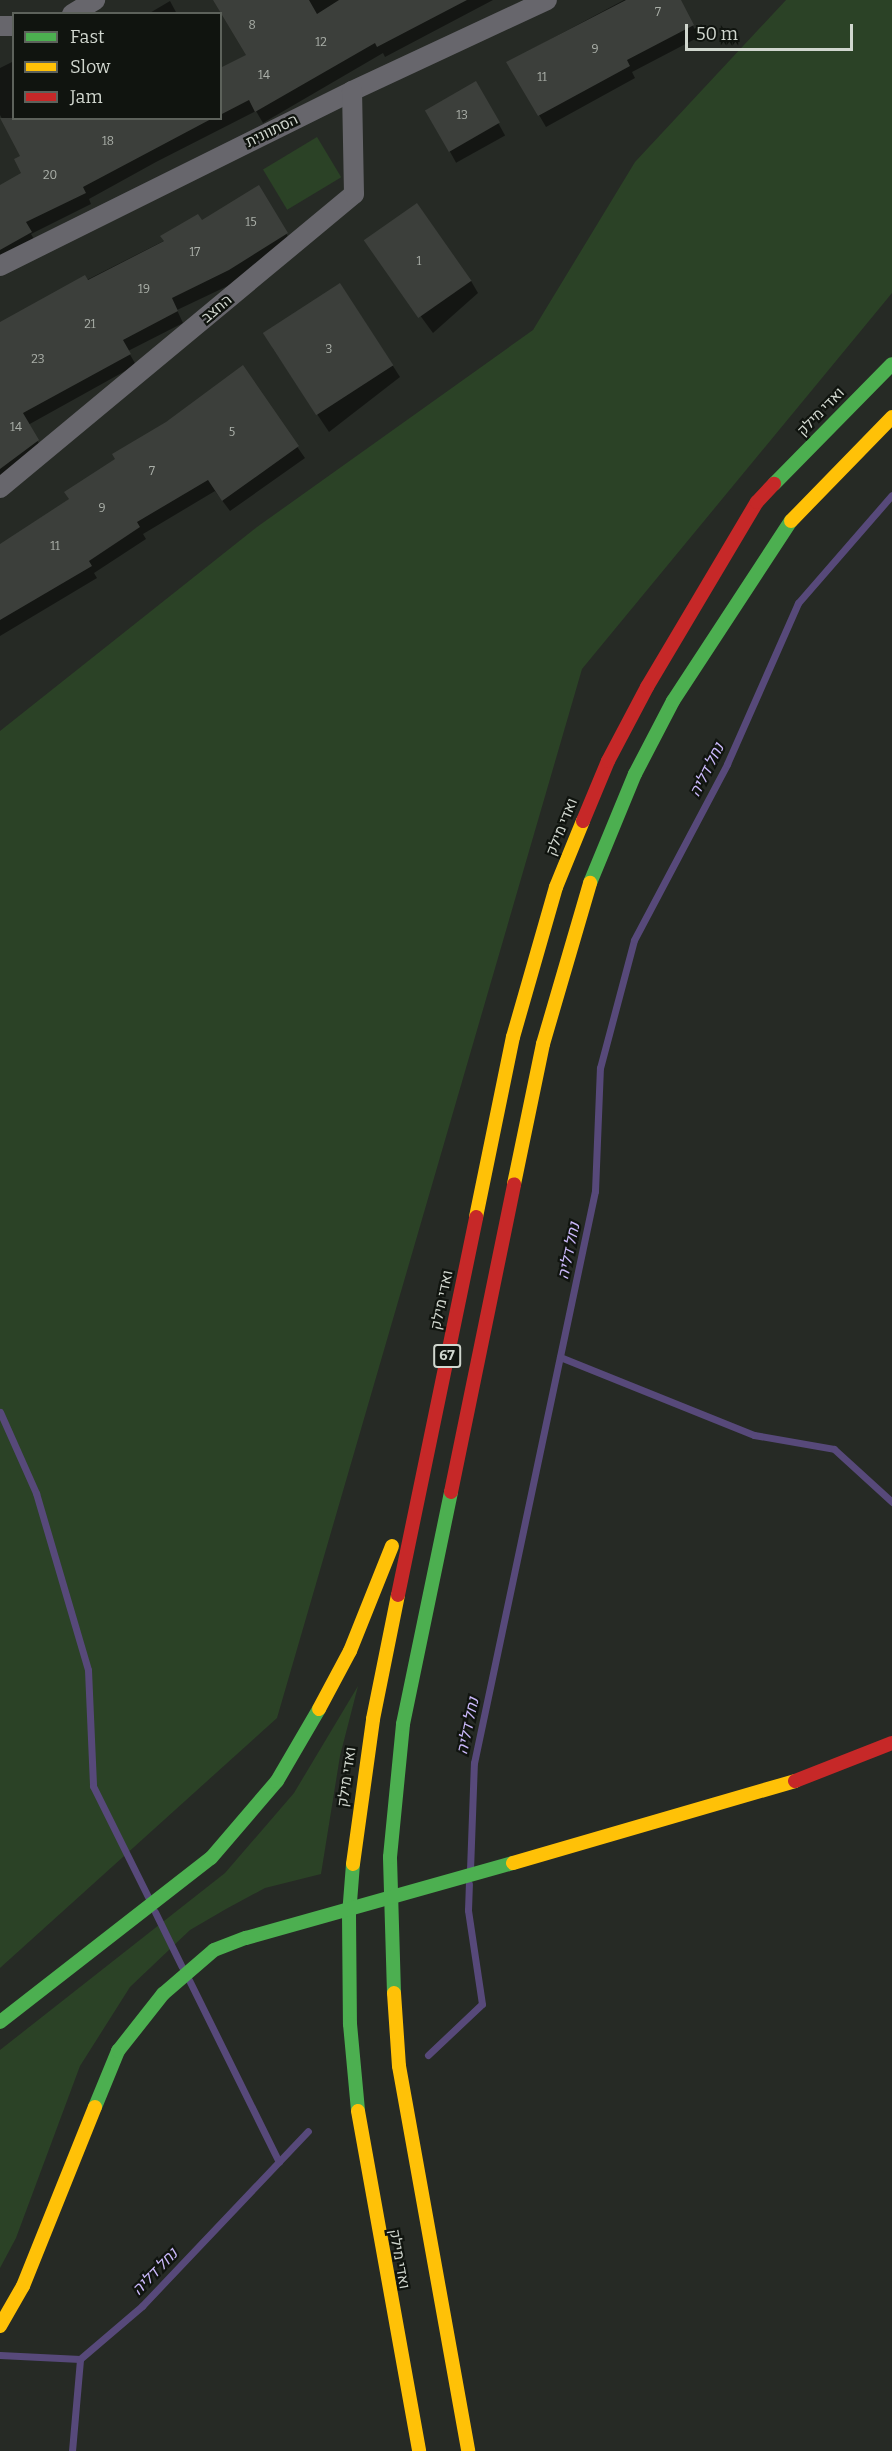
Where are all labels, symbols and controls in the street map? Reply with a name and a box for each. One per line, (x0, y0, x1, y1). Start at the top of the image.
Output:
house number: 7 (655, 6, 661, 20)
legend (12, 12, 222, 120)
scale bar (688, 12, 856, 50)
house number: 8 (248, 19, 256, 33)
text: 50 m (696, 23, 738, 45)
text: Fast (70, 26, 105, 48)
house number: 12 (315, 36, 327, 50)
house number: 9 (591, 43, 599, 57)
text: Slow (70, 56, 110, 78)
house number: 14 (258, 69, 270, 83)
house number: 11 (537, 71, 547, 85)
text: Jam (70, 86, 103, 108)
house number: 13 (456, 109, 468, 123)
street label: הסתוונית (243, 111, 301, 151)
house number: 18 (102, 135, 114, 149)
house number: 20 (43, 169, 57, 183)
house number: 15 (245, 216, 257, 230)
house number: 17 (190, 246, 200, 260)
house number: 1 (417, 255, 421, 269)
house number: 19 (138, 283, 150, 297)
street label: החצב (198, 291, 236, 327)
house number: 21 (84, 318, 96, 332)
house number: 3 (326, 343, 332, 357)
house number: 23 (31, 353, 45, 367)
street label: ואדי מילק (794, 384, 848, 440)
house number: 14 (10, 421, 22, 435)
house number: 5 (229, 426, 235, 440)
house number: 7 (149, 465, 155, 479)
house number: 9 (98, 502, 106, 516)
house number: 11 (50, 540, 60, 554)
water label: נחל דליה (685, 740, 729, 800)
street label: ואדי מילק (542, 796, 582, 858)
water label: נחל דליה (554, 1221, 584, 1281)
street label: ואדי מילק (427, 1269, 457, 1331)
road number: 67 (432, 1345, 462, 1367)
water label: נחל דליה (453, 1696, 483, 1756)
street label: ואדי מילק (334, 1746, 360, 1808)
street label: ואדי מילק (385, 2228, 413, 2290)
water label: נחל דליה (128, 2245, 182, 2299)

